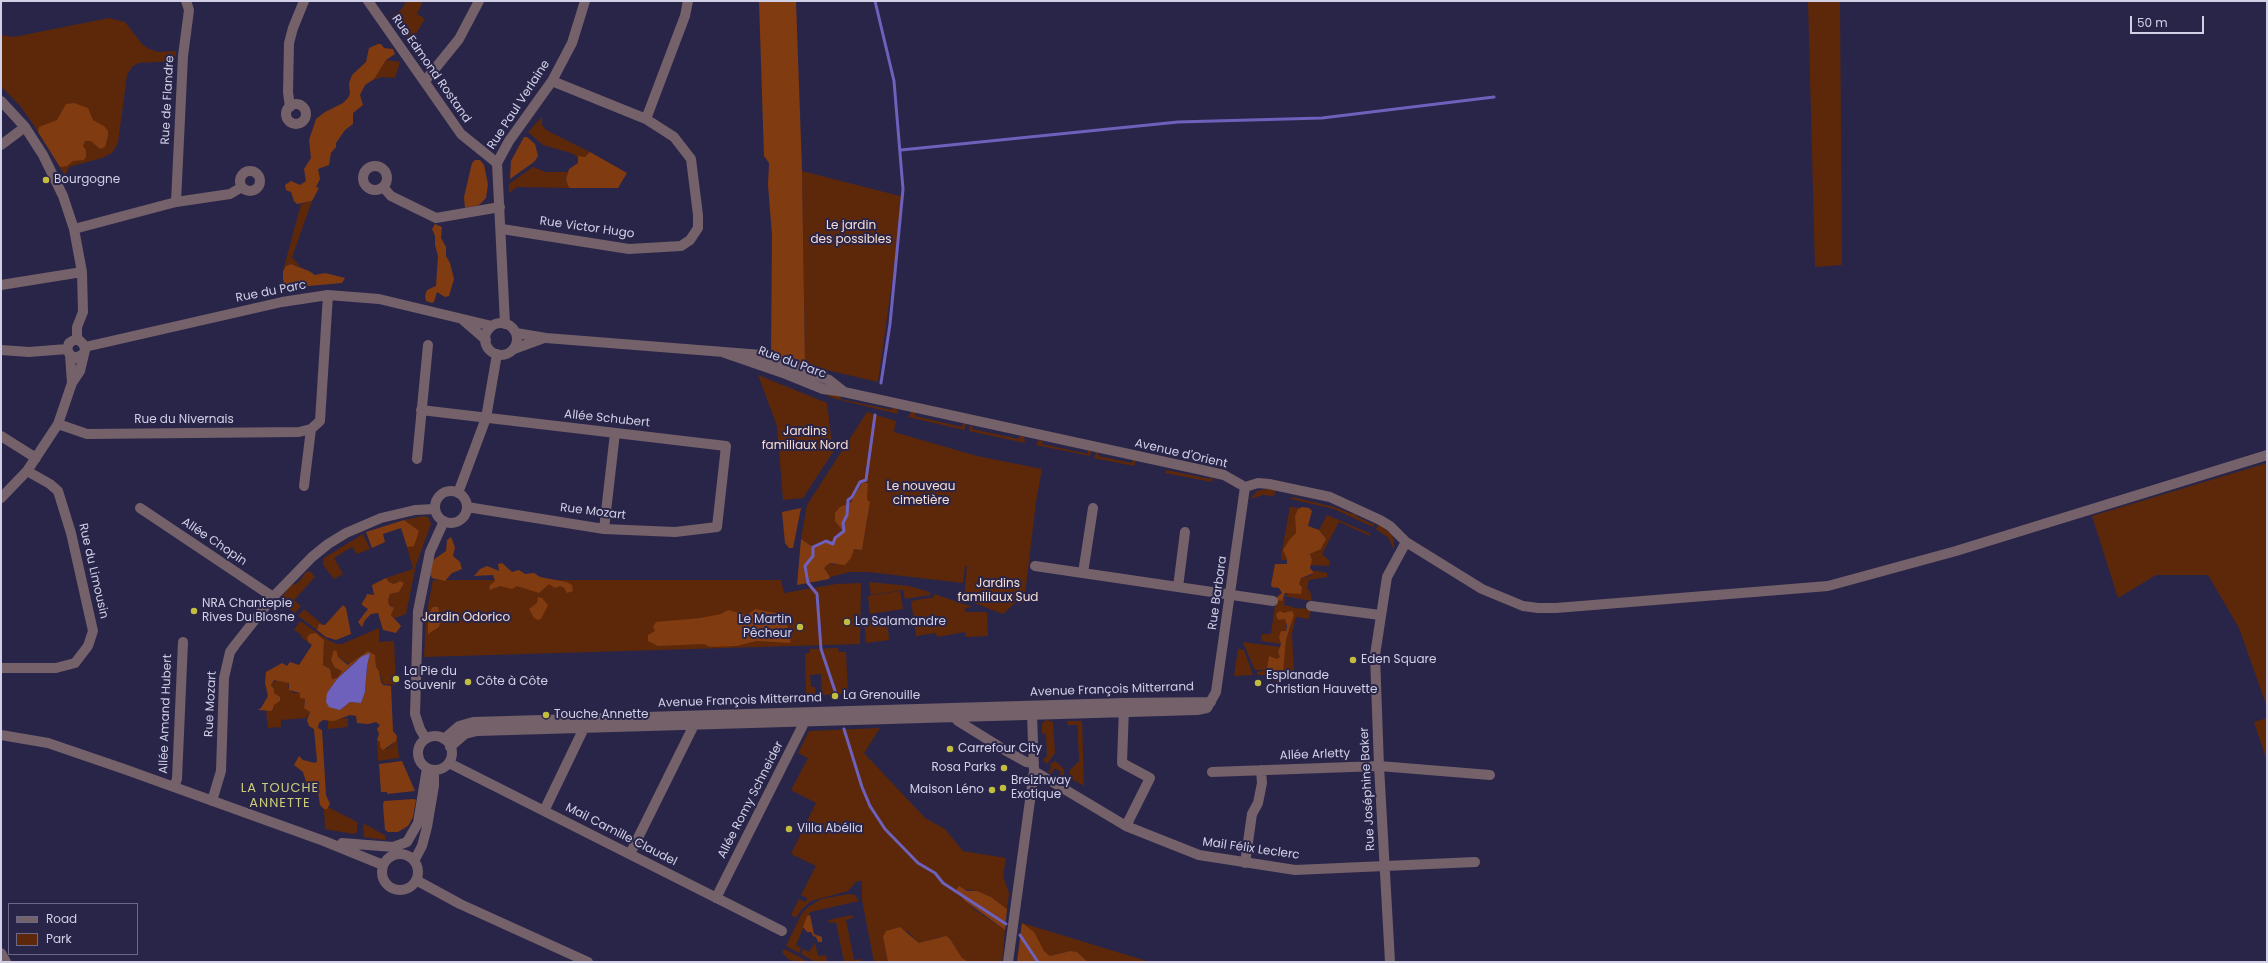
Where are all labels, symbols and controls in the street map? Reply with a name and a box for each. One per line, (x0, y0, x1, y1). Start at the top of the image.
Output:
scale bar (2132, 8, 2206, 34)
street label: Rue Edmond Rostand (388, 12, 474, 126)
text: 50 m (2137, 14, 2168, 31)
street label: Rue de Flandre (158, 55, 178, 145)
street label: Rue Paul Verlaine (485, 58, 553, 152)
place label: Bourgogne (54, 173, 120, 187)
marker: Bourgogne (41, 175, 51, 185)
street label: Rue Victor Hugo (539, 214, 635, 242)
park label: Le jardin des possibles (810, 219, 892, 247)
street label: Rue du Parc (235, 278, 307, 306)
street label: Rue du Parc (756, 344, 828, 382)
street label: Allée Schubert (563, 407, 651, 431)
street label: Rue du Nivernais (134, 413, 234, 427)
park label: Jardins familiaux Nord (762, 425, 848, 453)
street label: Avenue d'Orient (1133, 436, 1229, 472)
park label: Le nouveau cimetière (887, 480, 955, 508)
street label: Rue Mozart (559, 501, 627, 523)
street label: Allée Chopin (179, 515, 249, 569)
street label: Rue du Limousin (75, 522, 111, 620)
street label: Rue Barbara (1206, 555, 1230, 631)
park label: Jardins familiaux Sud (958, 577, 1038, 605)
place label: NRA Chantepie Rives Du Blosne (202, 597, 295, 625)
marker: NRA Chantepie Rives Du Blosne (189, 606, 199, 616)
park label: Jardin Odorico (422, 611, 510, 625)
place label: Le Martin Pêcheur (738, 613, 792, 641)
place label: La Salamandre (855, 615, 946, 629)
marker: La Salamandre (842, 617, 852, 627)
marker: Le Martin Pêcheur (795, 622, 805, 632)
place label: Eden Square (1361, 653, 1436, 667)
street label: Allée Amand Hubert (157, 654, 175, 774)
marker: Eden Square (1348, 655, 1358, 665)
place label: La Pie du Souvenir (404, 665, 457, 693)
place label: Esplanade Christian Hauvette (1266, 669, 1377, 697)
street label: Rue Mozart (202, 671, 220, 737)
marker: La Pie du Souvenir (391, 674, 401, 684)
place label: Côte à Côte (476, 675, 548, 689)
marker: Côte à Côte (463, 677, 473, 687)
marker: Esplanade Christian Hauvette (1253, 678, 1263, 688)
street label: Avenue François Mitterrand (1030, 680, 1194, 700)
place label: La Grenouille (843, 689, 920, 703)
street label: Avenue François Mitterrand (658, 691, 822, 711)
marker: La Grenouille (830, 691, 840, 701)
place label: Touche Annette (554, 708, 649, 722)
marker: Touche Annette (541, 710, 551, 720)
street label: Rue Joséphine Baker (1358, 727, 1378, 851)
street label: Allée Romy Schneider (715, 739, 787, 861)
place label: Carrefour City (958, 742, 1042, 756)
marker: Carrefour City (945, 744, 955, 754)
street label: Allée Arletty (1280, 747, 1350, 763)
place label: Rosa Parks (931, 761, 996, 775)
marker: Rosa Parks (999, 763, 1009, 773)
place label: Breizhway Exotique (1011, 774, 1071, 802)
district label: LA TOUCHE ANNETTE (241, 781, 319, 812)
place label: Maison Léno (910, 783, 984, 797)
marker: Breizhway Exotique (998, 783, 1008, 793)
marker: Maison Léno (987, 785, 997, 795)
street label: Mail Camille Claudel (563, 801, 679, 869)
place label: Villa Abélia (797, 822, 863, 836)
marker: Villa Abélia (784, 824, 794, 834)
street label: Mail Félix Leclerc (1201, 835, 1301, 863)
legend (8, 903, 138, 955)
text: Road (46, 910, 77, 927)
text: Park (46, 930, 72, 947)

